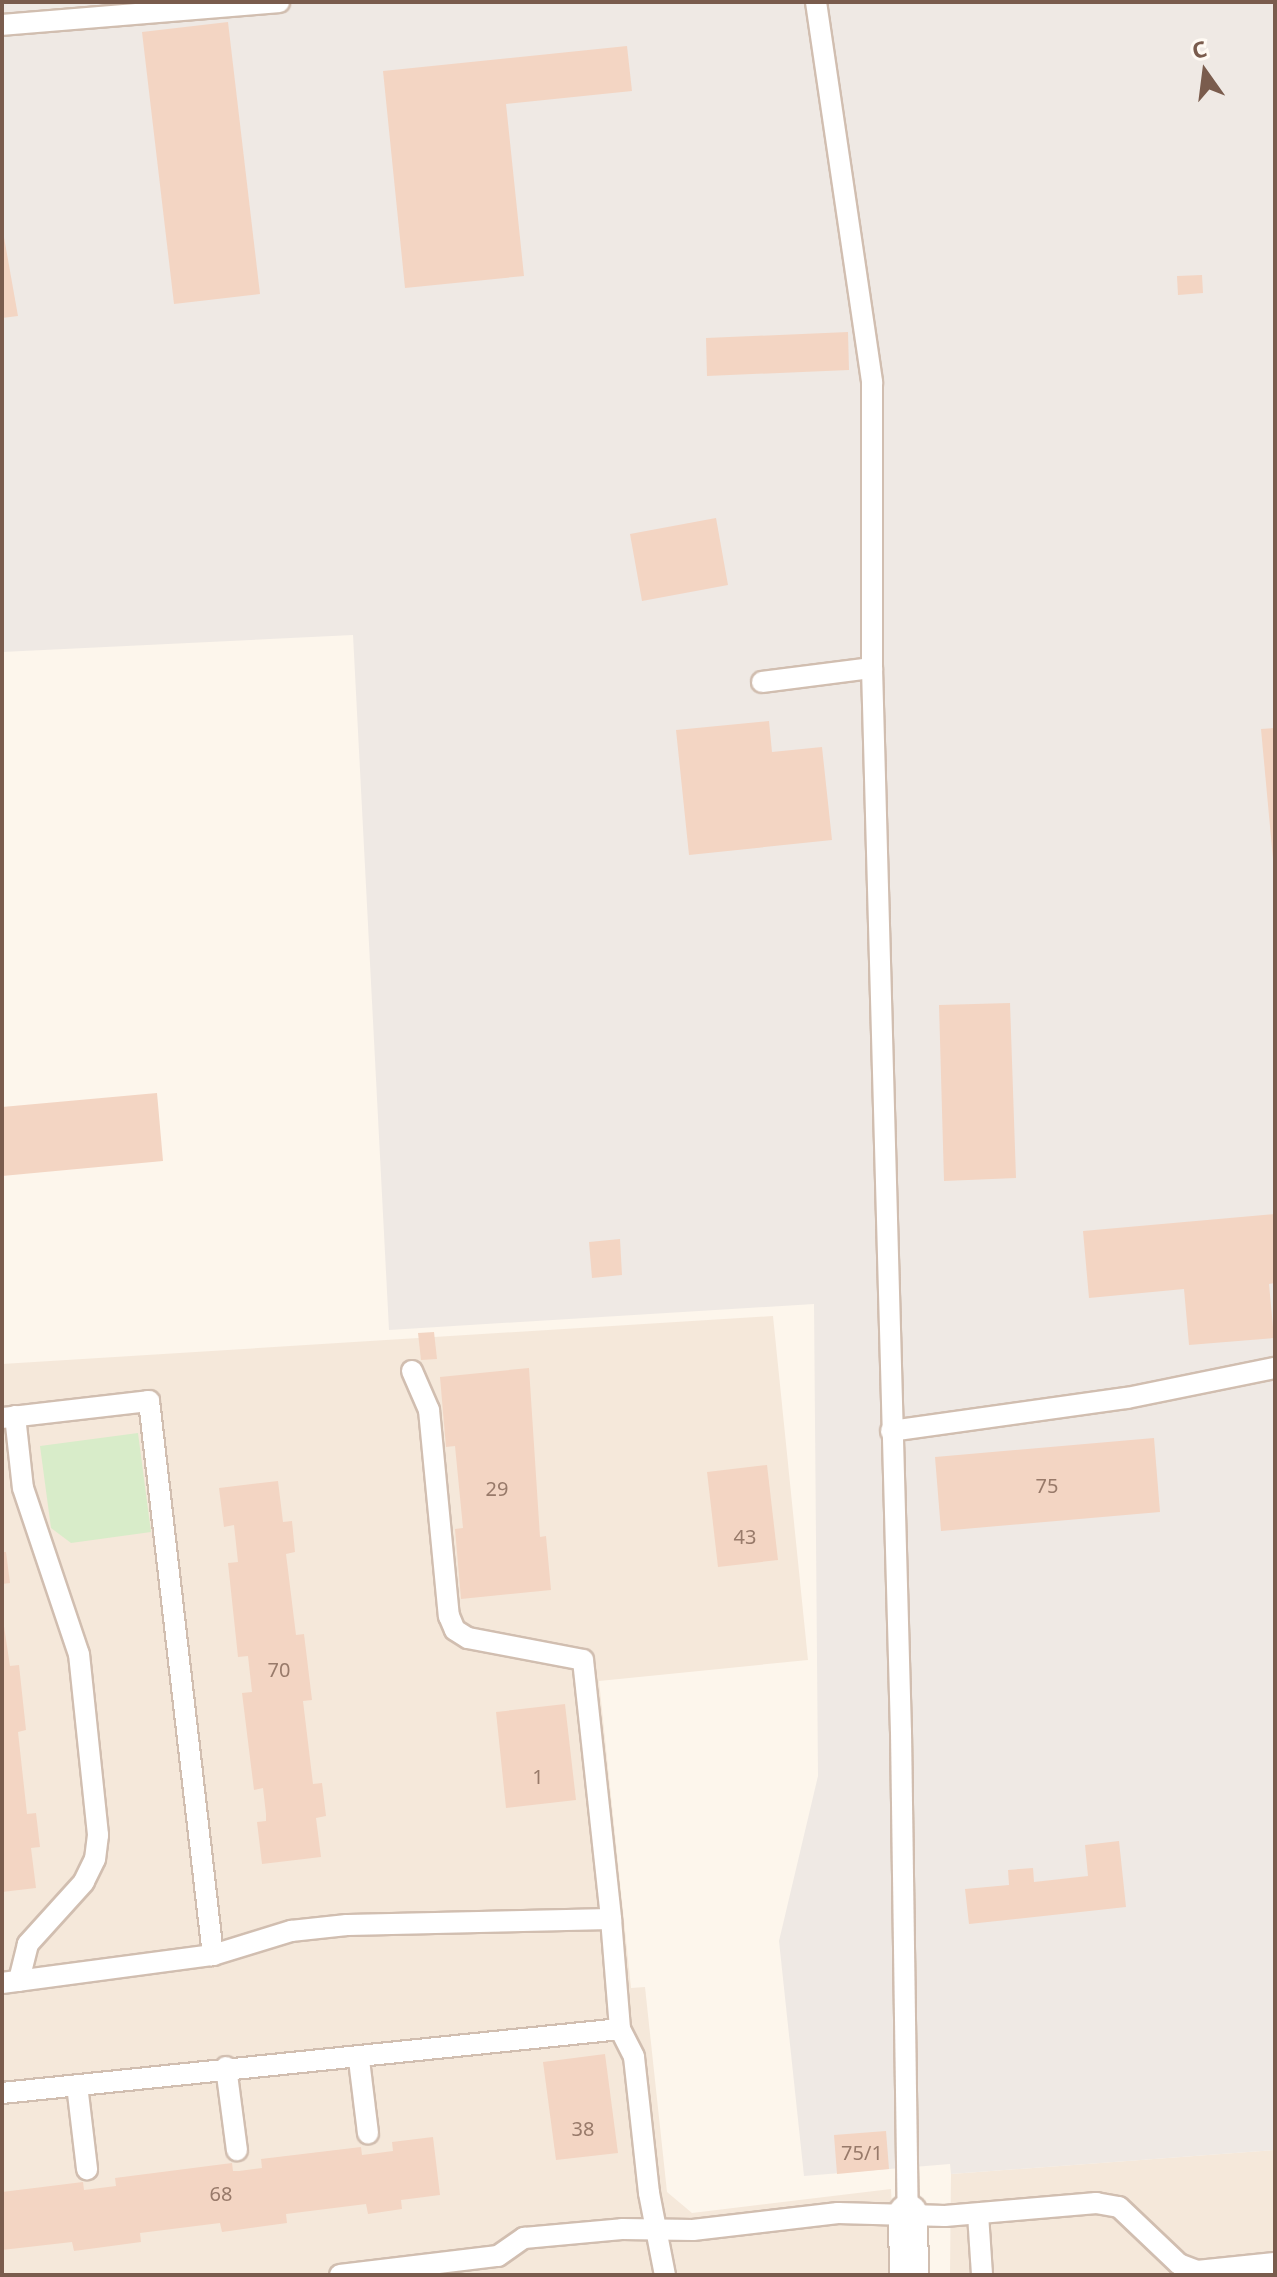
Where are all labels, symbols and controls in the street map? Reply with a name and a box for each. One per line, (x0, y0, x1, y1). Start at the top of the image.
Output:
north arrow (1165, 32, 1245, 112)
text: С (1189, 32, 1210, 65)
house number: 75 (1036, 1473, 1058, 1497)
house number: 29 (486, 1476, 508, 1500)
house number: 43 (734, 1524, 756, 1548)
house number: 70 (268, 1657, 290, 1681)
house number: 1 (532, 1764, 544, 1788)
house number: 38 (572, 2116, 594, 2140)
house number: 75/1 (841, 2140, 883, 2164)
house number: 68 (210, 2181, 232, 2205)

